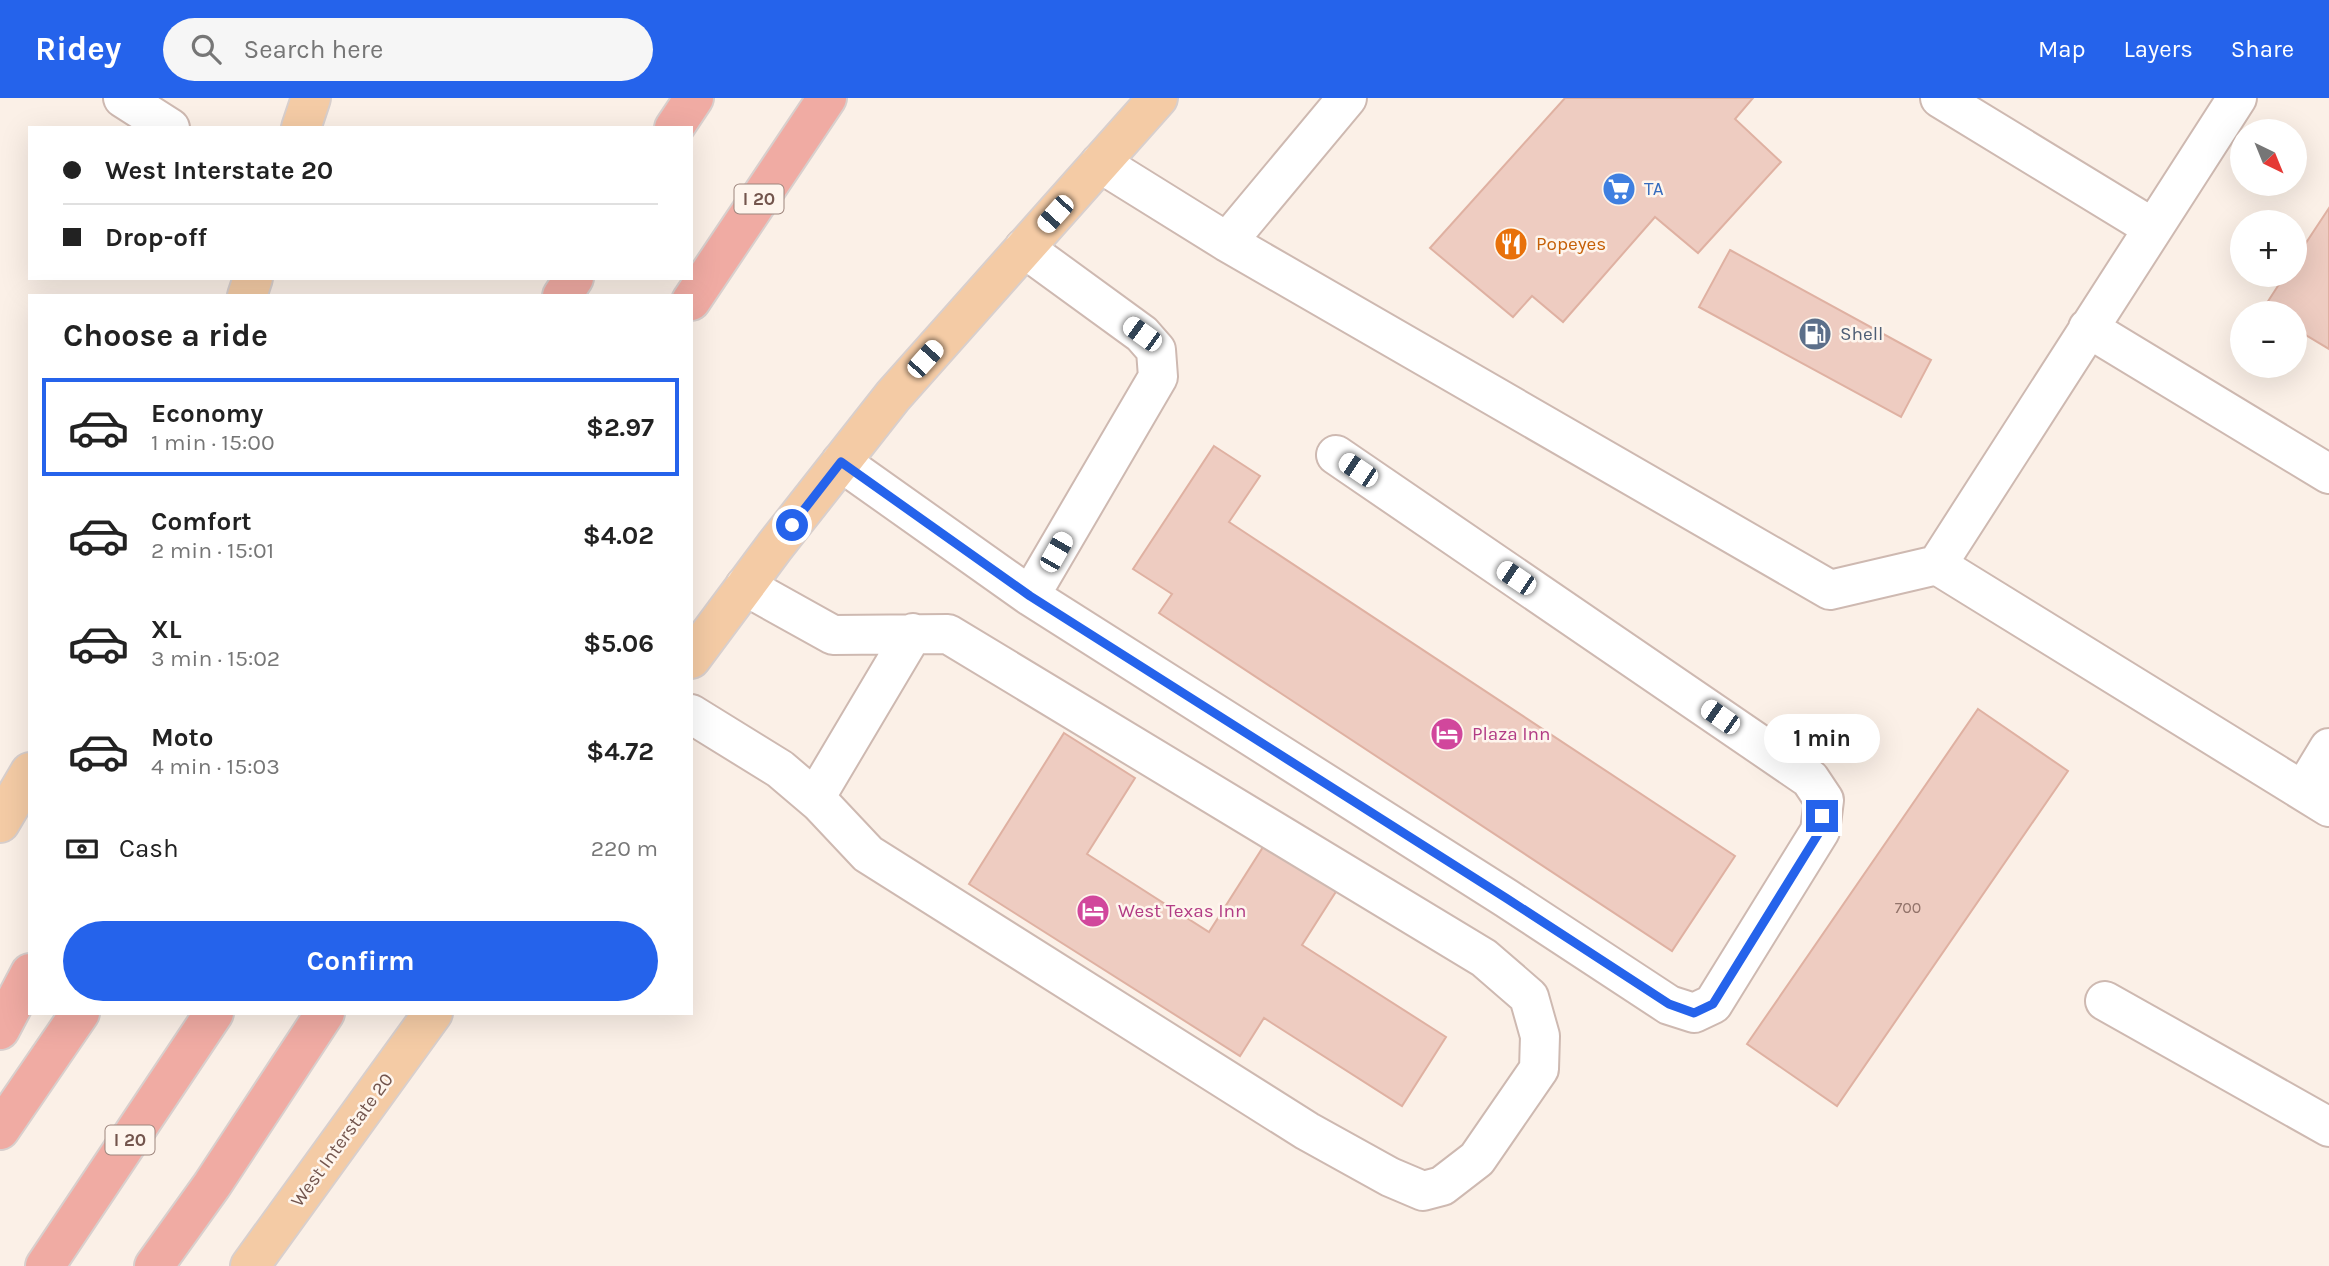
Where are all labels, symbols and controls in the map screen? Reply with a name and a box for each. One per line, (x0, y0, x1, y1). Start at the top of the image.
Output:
search box (163, 18, 653, 81)
text: Ridey (35, 30, 121, 68)
icon: search (187, 30, 225, 68)
text: Search here (243, 34, 383, 65)
text: Map (2038, 35, 2086, 63)
text: Layers (2124, 35, 2193, 63)
text: Share (2231, 35, 2294, 63)
north arrow (2230, 119, 2306, 196)
map controls (2230, 119, 2307, 378)
text: West Interstate 20 (105, 155, 333, 186)
supermarket icon: TA (1600, 170, 1638, 208)
place label: TA (1644, 178, 1664, 200)
road number: I 20 (734, 184, 784, 214)
car (1034, 191, 1077, 237)
button: + (2230, 210, 2307, 287)
text: Drop-off (105, 222, 207, 253)
restaurant icon: Popeyes (1492, 225, 1530, 263)
place label: Popeyes (1536, 233, 1606, 255)
button: − (2230, 301, 2307, 378)
car (1119, 313, 1166, 355)
fuel station icon: Shell (1796, 315, 1834, 353)
text: Choose a ride (63, 317, 268, 354)
place label: Shell (1840, 323, 1883, 345)
car (904, 336, 947, 382)
icon: car (67, 396, 130, 459)
text: Economy (151, 398, 263, 429)
text: $2.97 (586, 412, 654, 443)
text: 1 min · 15:00 (151, 429, 275, 456)
car (1335, 450, 1382, 490)
icon: car (67, 504, 130, 567)
text: Comfort (151, 506, 252, 537)
route start (776, 509, 808, 541)
text: $4.02 (583, 520, 654, 551)
car (1037, 529, 1076, 575)
text: 2 min · 15:01 (151, 537, 274, 564)
car (1493, 558, 1540, 598)
icon: car (67, 612, 130, 675)
text: XL (151, 614, 182, 645)
text: $5.06 (583, 628, 654, 659)
text: 3 min · 15:02 (151, 645, 280, 672)
car (1697, 696, 1744, 738)
callout: 1 min (1764, 714, 1880, 764)
hotel icon: Plaza Inn (1428, 715, 1466, 753)
icon: car (67, 720, 130, 783)
text: Moto (151, 722, 213, 753)
place label: Plaza Inn (1472, 723, 1551, 745)
text: 1 min (1793, 725, 1851, 752)
text: $4.72 (586, 736, 654, 767)
text: 4 min · 15:03 (151, 753, 280, 780)
route end (1806, 800, 1838, 832)
icon: cash (63, 830, 101, 868)
text: Cash (119, 833, 179, 864)
text: 220 m (591, 835, 658, 862)
hotel icon: West Texas Inn (1074, 892, 1112, 930)
house number: 700 (1895, 898, 1921, 917)
place label: West Texas Inn (1118, 900, 1247, 922)
button: Confirm (63, 921, 658, 1001)
street label: West Interstate 20 (286, 1069, 398, 1211)
road number: I 20 (106, 1126, 154, 1154)

